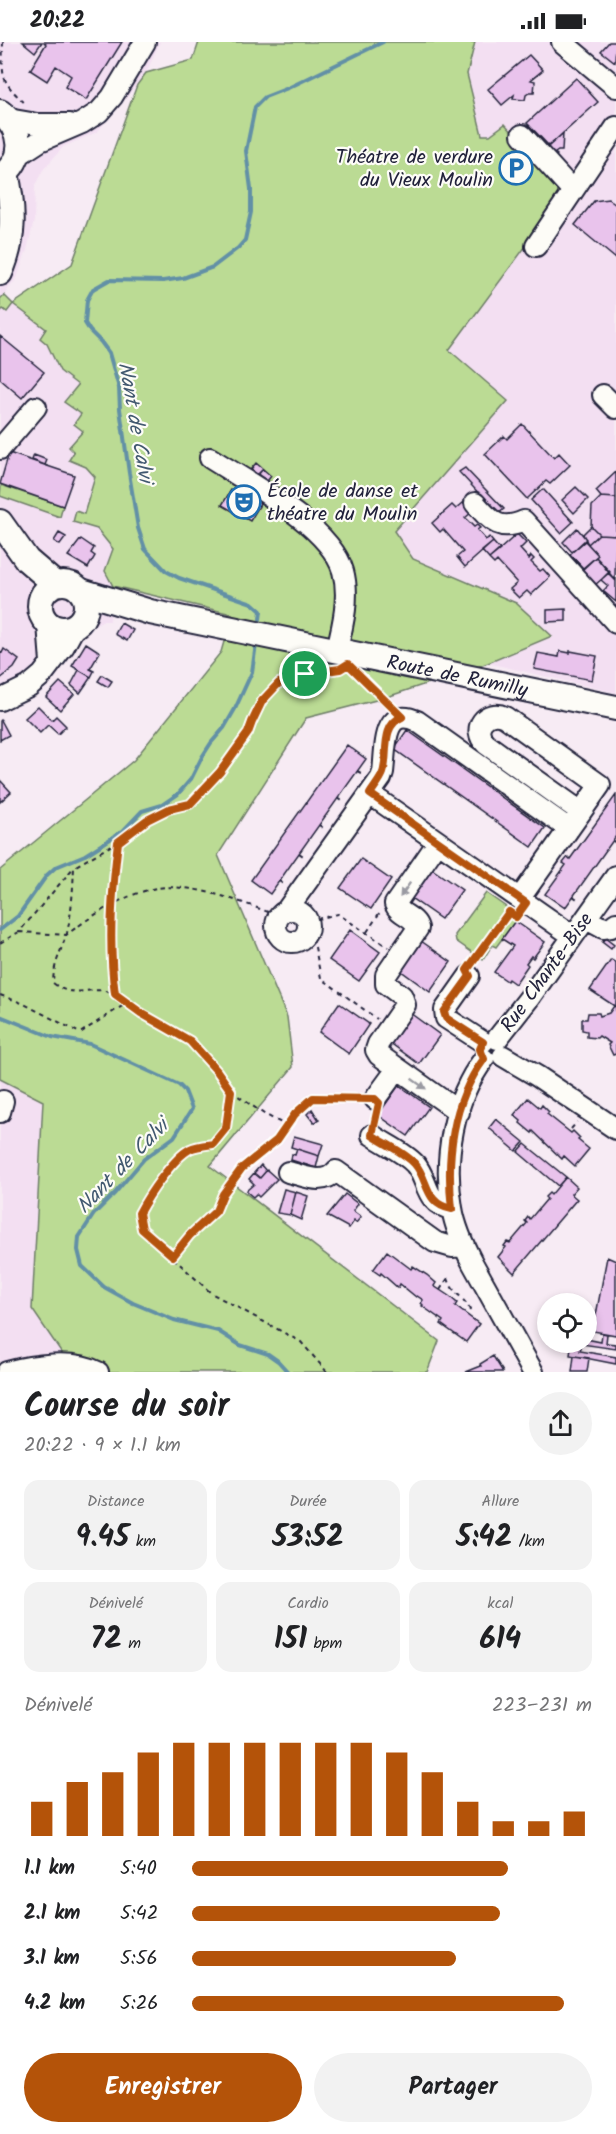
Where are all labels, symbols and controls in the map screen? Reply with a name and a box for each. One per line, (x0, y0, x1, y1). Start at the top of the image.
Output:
text: 20:22 (30, 4, 85, 39)
place label: Théatre de verdure du Vieux Moulin (336, 142, 493, 197)
parking icon: Théatre de verdure du Vieux Moulin (498, 150, 534, 186)
water label: Nant de Calvi (108, 360, 162, 489)
place label: École de danse et théatre du Moulin (267, 476, 418, 531)
theatre icon: École de danse et théatre du Moulin (226, 484, 262, 520)
street label: Route de Rumilly (384, 647, 531, 708)
pin (279, 648, 330, 699)
icon: arrive (288, 657, 321, 690)
one-way arrow (399, 881, 411, 897)
street label: Rue Chante-Bise (493, 906, 602, 1040)
one-way arrow (411, 1078, 427, 1090)
water label: Nant de Calvi (69, 1109, 180, 1222)
map controls (537, 1293, 597, 1353)
button: locate (537, 1293, 597, 1353)
text: Course du soir (24, 1381, 229, 1434)
button: share (529, 1392, 592, 1455)
text: 20:22 · 9 × 1.1 km (24, 1430, 181, 1462)
text: Distance (87, 1489, 144, 1514)
text: Durée (289, 1489, 327, 1514)
text: Allure (481, 1489, 519, 1514)
text: 9.45 (75, 1514, 129, 1562)
text: 53:52 (272, 1514, 344, 1562)
text: 5:42 (456, 1514, 512, 1562)
text: km (129, 1529, 156, 1554)
text: /km (512, 1529, 545, 1554)
text: Dénivelé (88, 1591, 143, 1616)
text: Cardio (287, 1591, 329, 1616)
text: kcal (487, 1591, 513, 1616)
text: 72 (90, 1616, 122, 1664)
text: 151 (274, 1616, 307, 1664)
text: 614 (479, 1616, 521, 1664)
text: m (122, 1631, 141, 1656)
text: bpm (307, 1631, 342, 1656)
text: Dénivelé (24, 1690, 92, 1722)
text: 223–231 m (492, 1690, 592, 1722)
text: 1.1 km (24, 1853, 75, 1885)
text: 5:40 (120, 1853, 157, 1885)
text: 2.1 km (24, 1898, 80, 1930)
text: 5:42 (120, 1898, 158, 1930)
text: 3.1 km (24, 1943, 80, 1975)
text: 5:56 (120, 1943, 158, 1975)
text: 4.2 km (24, 1988, 85, 2020)
text: 5:26 (120, 1988, 158, 2020)
button: Enregistrer (24, 2053, 302, 2122)
button: Partager (314, 2053, 592, 2122)

